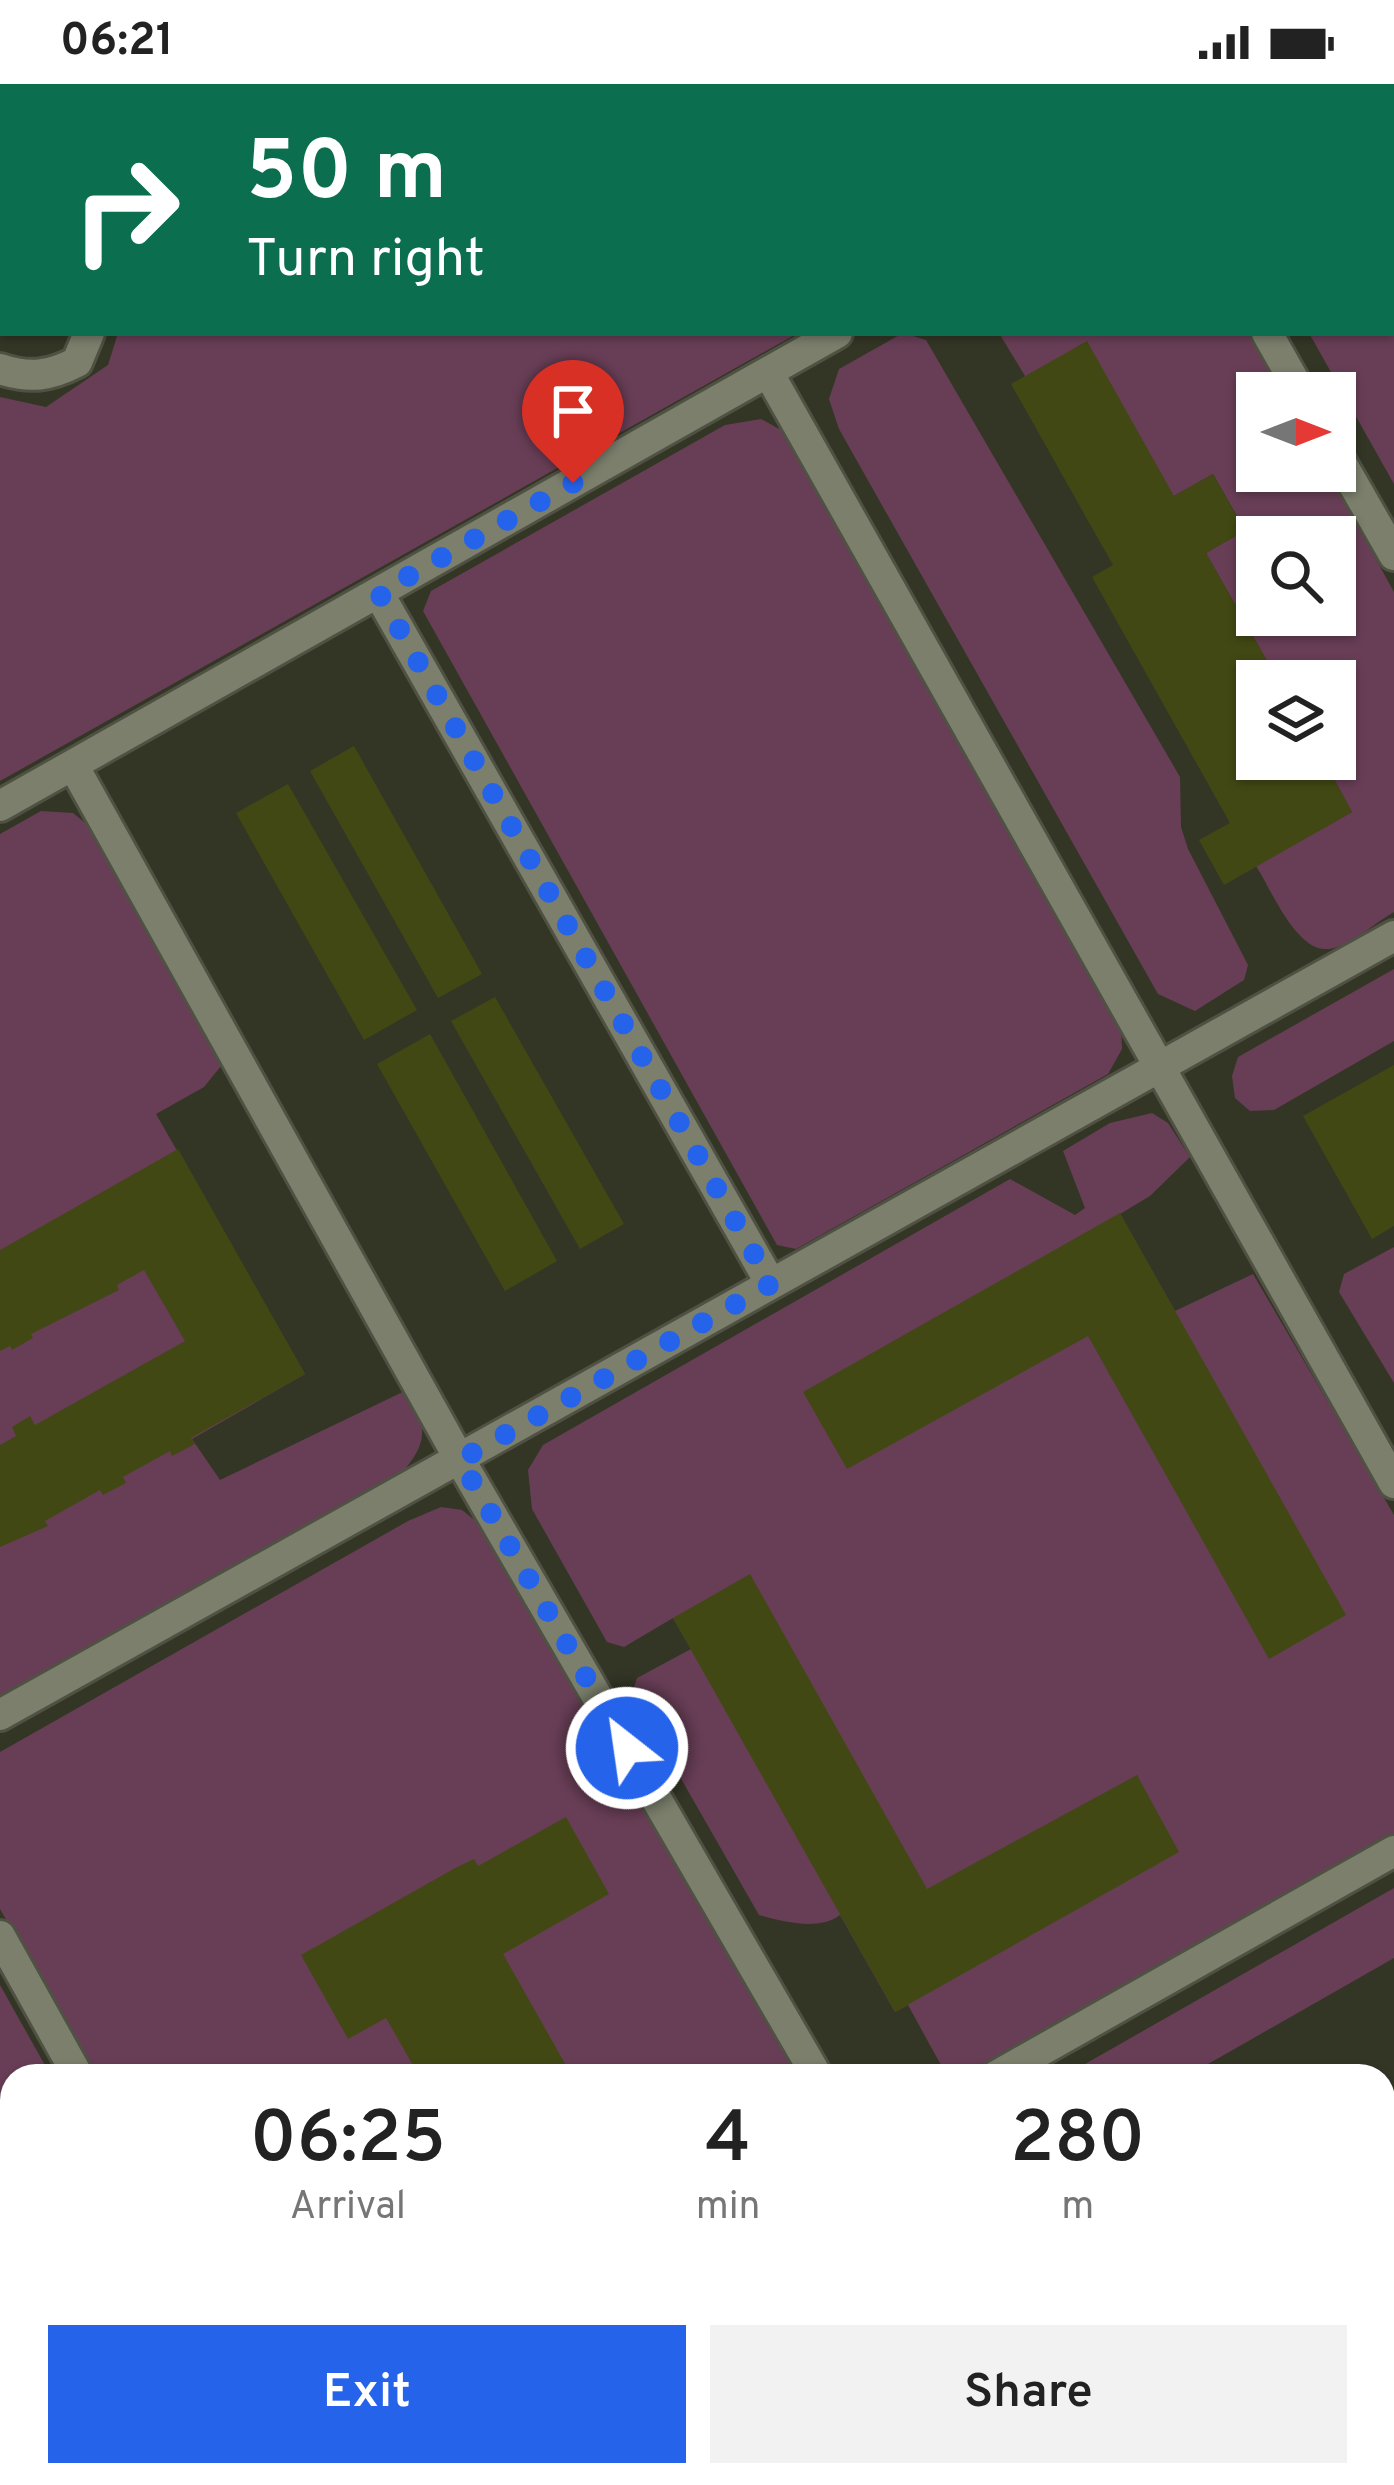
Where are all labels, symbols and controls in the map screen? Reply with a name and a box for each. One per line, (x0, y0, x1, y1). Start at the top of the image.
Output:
text: 06:21 (60, 14, 174, 71)
text: 50 m (246, 123, 447, 229)
icon: right (48, 132, 204, 288)
text: Turn right (246, 227, 485, 296)
pin (522, 360, 624, 483)
north arrow (1236, 372, 1356, 492)
map controls (1236, 372, 1356, 780)
icon: arrive (540, 378, 606, 444)
button: search (1236, 516, 1356, 636)
button: layers (1236, 660, 1356, 780)
position arrow (564, 1685, 690, 1811)
text: 06:25 (250, 2096, 446, 2188)
text: 4 (705, 2096, 751, 2188)
text: 280 (1010, 2096, 1145, 2188)
text: Arrival (290, 2184, 406, 2233)
text: min (696, 2184, 761, 2233)
text: m (1061, 2184, 1094, 2233)
button: Exit (48, 2325, 686, 2463)
button: Share (710, 2325, 1347, 2463)

